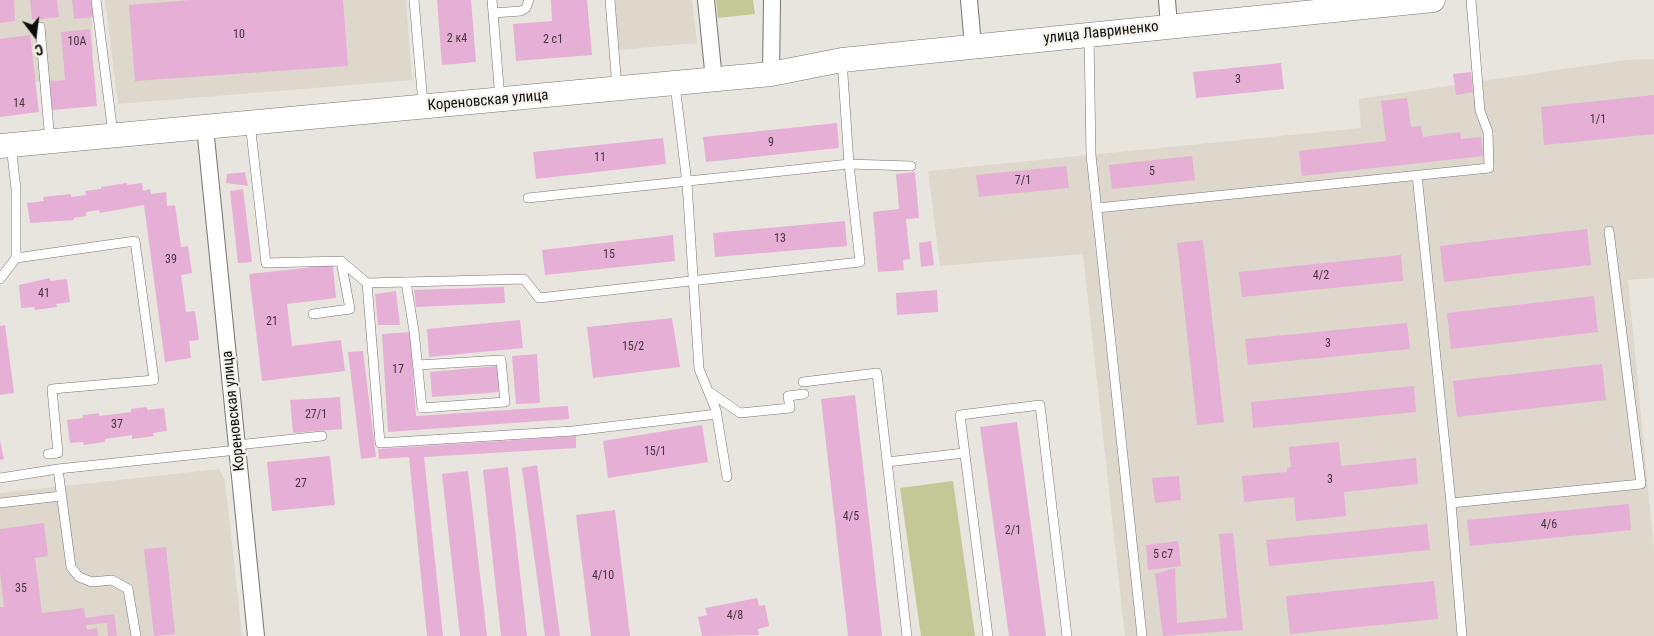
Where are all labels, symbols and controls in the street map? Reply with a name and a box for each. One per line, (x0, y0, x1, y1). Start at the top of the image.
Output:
north arrow (10, 10, 60, 60)
street label: улица Лавриненко (1043, 18, 1159, 48)
house number: 10 (233, 28, 245, 42)
house number: 2 к4 (447, 32, 467, 46)
house number: 2 с1 (543, 33, 563, 47)
house number: 10А (68, 35, 86, 49)
text: С (33, 41, 45, 58)
house number: 3 (1235, 73, 1241, 87)
street label: Кореновская улица (427, 87, 549, 115)
house number: 14 (13, 97, 25, 111)
house number: 1/1 (1590, 113, 1606, 127)
house number: 9 (768, 136, 774, 150)
house number: 11 (594, 151, 606, 165)
house number: 5 (1149, 165, 1155, 179)
house number: 7/1 (1015, 174, 1031, 188)
house number: 13 (774, 232, 786, 246)
house number: 15 (603, 248, 615, 262)
house number: 39 (165, 253, 177, 267)
house number: 4/2 (1313, 269, 1329, 283)
house number: 41 (38, 287, 50, 301)
house number: 21 (266, 315, 278, 329)
house number: 3 (1325, 337, 1331, 351)
house number: 15/2 (622, 340, 644, 354)
street label: Кореновская улица (219, 350, 249, 472)
house number: 17 (392, 363, 404, 377)
house number: 27/1 (305, 408, 327, 422)
house number: 37 (111, 418, 123, 432)
house number: 15/1 (644, 445, 666, 459)
house number: 3 (1327, 473, 1333, 487)
house number: 27 (295, 477, 307, 491)
house number: 4/5 (843, 510, 859, 524)
house number: 4/6 (1541, 518, 1557, 532)
house number: 2/1 (1005, 524, 1021, 538)
house number: 5 с7 (1153, 548, 1173, 562)
house number: 4/10 (592, 569, 614, 583)
house number: 35 (15, 582, 27, 596)
house number: 4/8 (727, 609, 743, 623)

